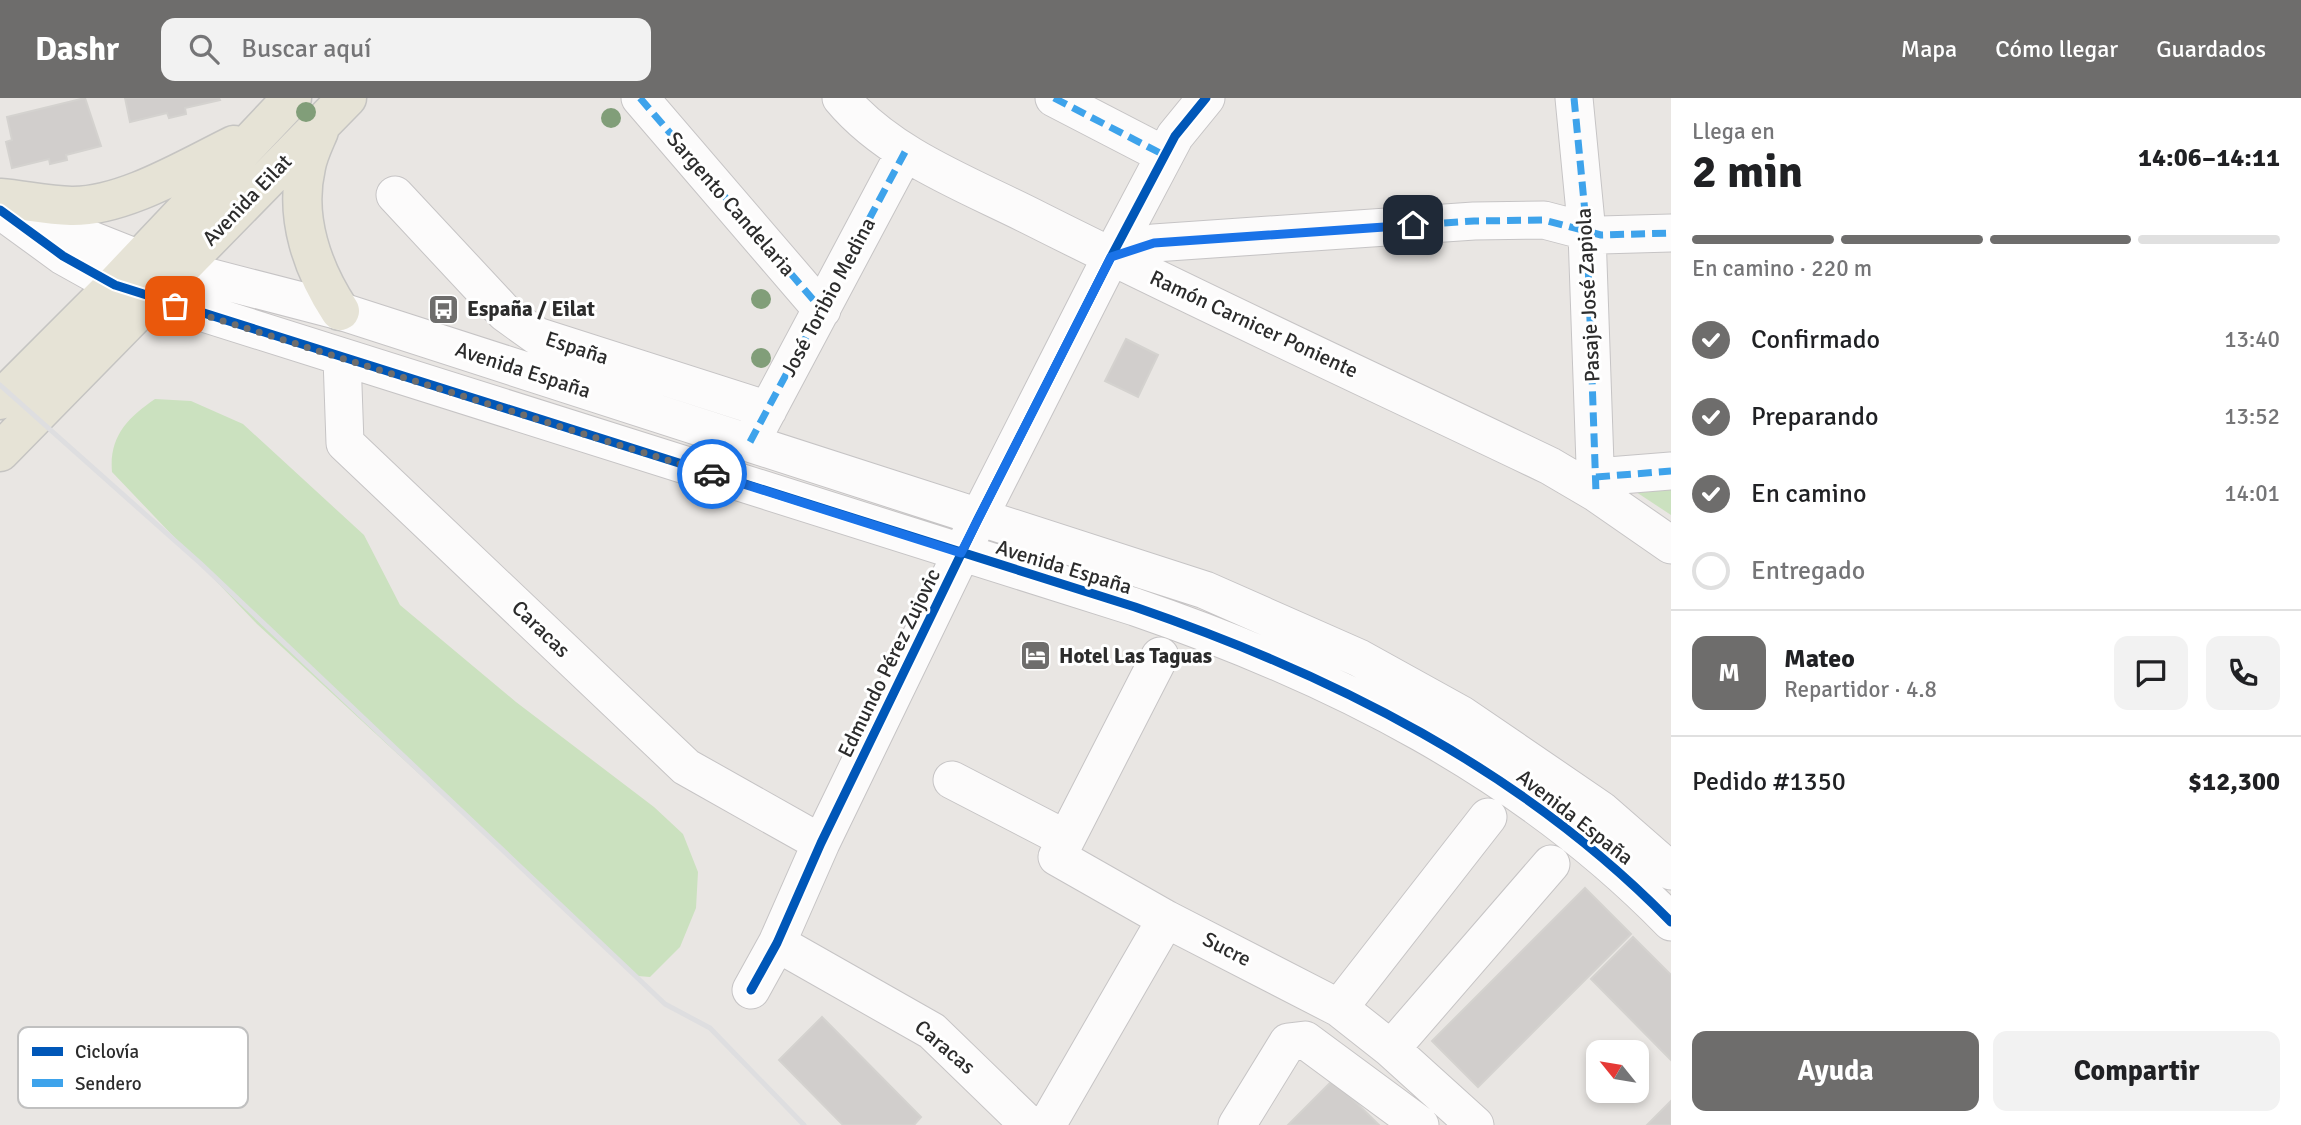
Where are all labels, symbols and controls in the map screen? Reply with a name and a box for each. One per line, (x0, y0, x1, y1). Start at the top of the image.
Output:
search box (161, 18, 651, 81)
text: Dashr (35, 29, 119, 70)
icon: search (185, 30, 223, 68)
text: Buscar aquí (241, 33, 371, 65)
text: Mapa (1901, 34, 1957, 64)
text: Cómo llegar (1995, 34, 2118, 64)
text: Guardados (2156, 34, 2266, 64)
text: Llega en (1692, 117, 1775, 146)
street label: Sargento Candelaria (661, 126, 801, 282)
text: 14:06–14:11 (2138, 142, 2280, 174)
text: 2 min (1692, 144, 1803, 200)
street label: Avenida Eilat (197, 149, 297, 251)
pin (1383, 195, 1443, 255)
icon: home (1394, 206, 1432, 244)
street label: Pasaje José Zapiola (1570, 207, 1606, 383)
street label: José Toribio Medina (775, 213, 881, 381)
text: En camino · 220 m (1692, 254, 1872, 283)
street label: Ramón Carnicer Poniente (1146, 264, 1362, 384)
pin (145, 276, 205, 336)
icon: bag (156, 287, 194, 325)
bus stop icon: España / Eilat (427, 292, 461, 326)
place label: España / Eilat (467, 296, 595, 322)
icon: check (1692, 321, 1730, 359)
text: Confirmado (1751, 324, 1880, 356)
text: 13:40 (2224, 325, 2280, 354)
street label: España (542, 326, 612, 370)
street label: Avenida España (452, 336, 594, 404)
icon: check (1692, 398, 1730, 436)
text: Preparando (1751, 401, 1878, 433)
text: 13:52 (2224, 402, 2280, 431)
courier (677, 439, 747, 509)
icon: car (693, 455, 731, 493)
icon: check (1692, 475, 1730, 513)
text: En camino (1751, 478, 1867, 510)
text: 14:01 (2224, 479, 2280, 508)
street label: Avenida España (993, 534, 1135, 600)
text: Entregado (1751, 555, 1865, 587)
street label: Edmundo Pérez Zujovic (832, 564, 946, 762)
street label: Caracas (506, 595, 576, 663)
button: chat (2114, 636, 2188, 710)
button: phone (2206, 636, 2280, 710)
hotel icon: Hotel Las Taguas (1019, 639, 1053, 673)
place label: Hotel Las Taguas (1059, 643, 1212, 669)
text: Mateo (1784, 643, 1855, 675)
text: M (1718, 657, 1740, 689)
text: Repartidor · 4.8 (1784, 675, 1937, 704)
street label: Avenida España (1512, 763, 1638, 871)
text: Pedido #1350 (1692, 766, 1846, 798)
text: $12,300 (2188, 766, 2280, 798)
street label: Sucre (1198, 926, 1256, 972)
street label: Caracas (909, 1014, 981, 1080)
legend (18, 1027, 248, 1108)
button: Ayuda (1692, 1031, 1979, 1111)
button: Compartir (1993, 1031, 2280, 1111)
text: Ciclovía (75, 1040, 139, 1064)
north arrow (1586, 1040, 1648, 1102)
map controls (1586, 1040, 1649, 1103)
text: Sendero (75, 1072, 142, 1096)

